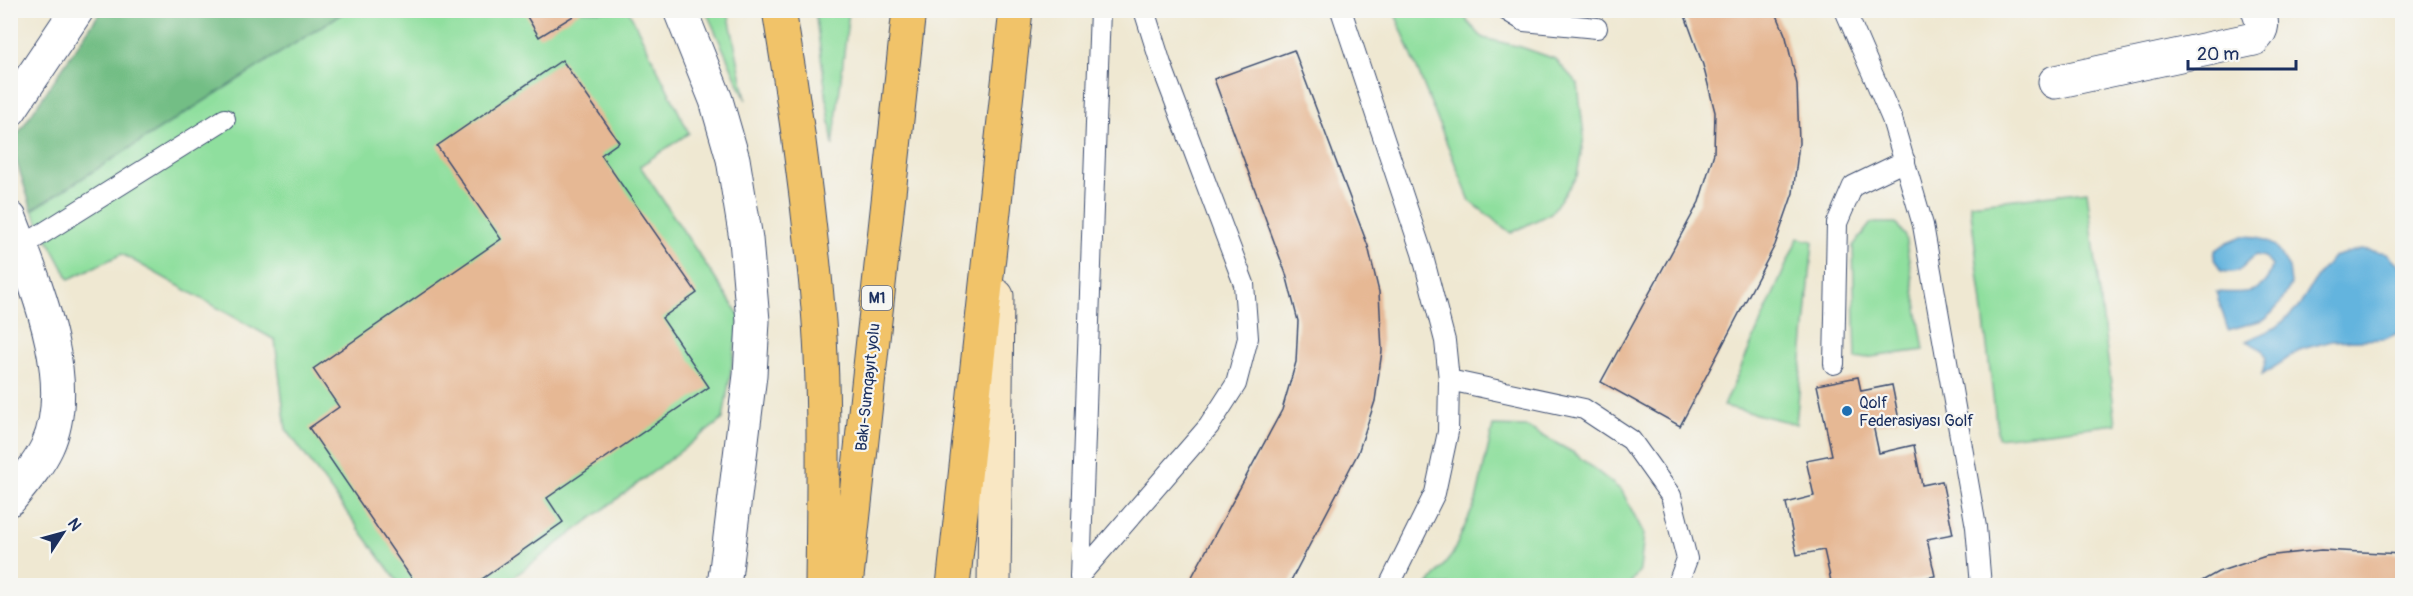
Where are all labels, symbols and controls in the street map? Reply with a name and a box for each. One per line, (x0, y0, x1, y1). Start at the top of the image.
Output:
scale bar (2188, 33, 2296, 71)
text: 20 m (2197, 43, 2239, 66)
road number: M1 (862, 286, 892, 310)
street label: Bakı-Sumqayıt yolu (851, 322, 885, 452)
place label: Qolf Federasiyası Golf (1859, 393, 1974, 431)
marker: Qolf Federasiyası Golf (1840, 404, 1854, 418)
north arrow (33, 503, 93, 563)
text: N (63, 515, 86, 535)

